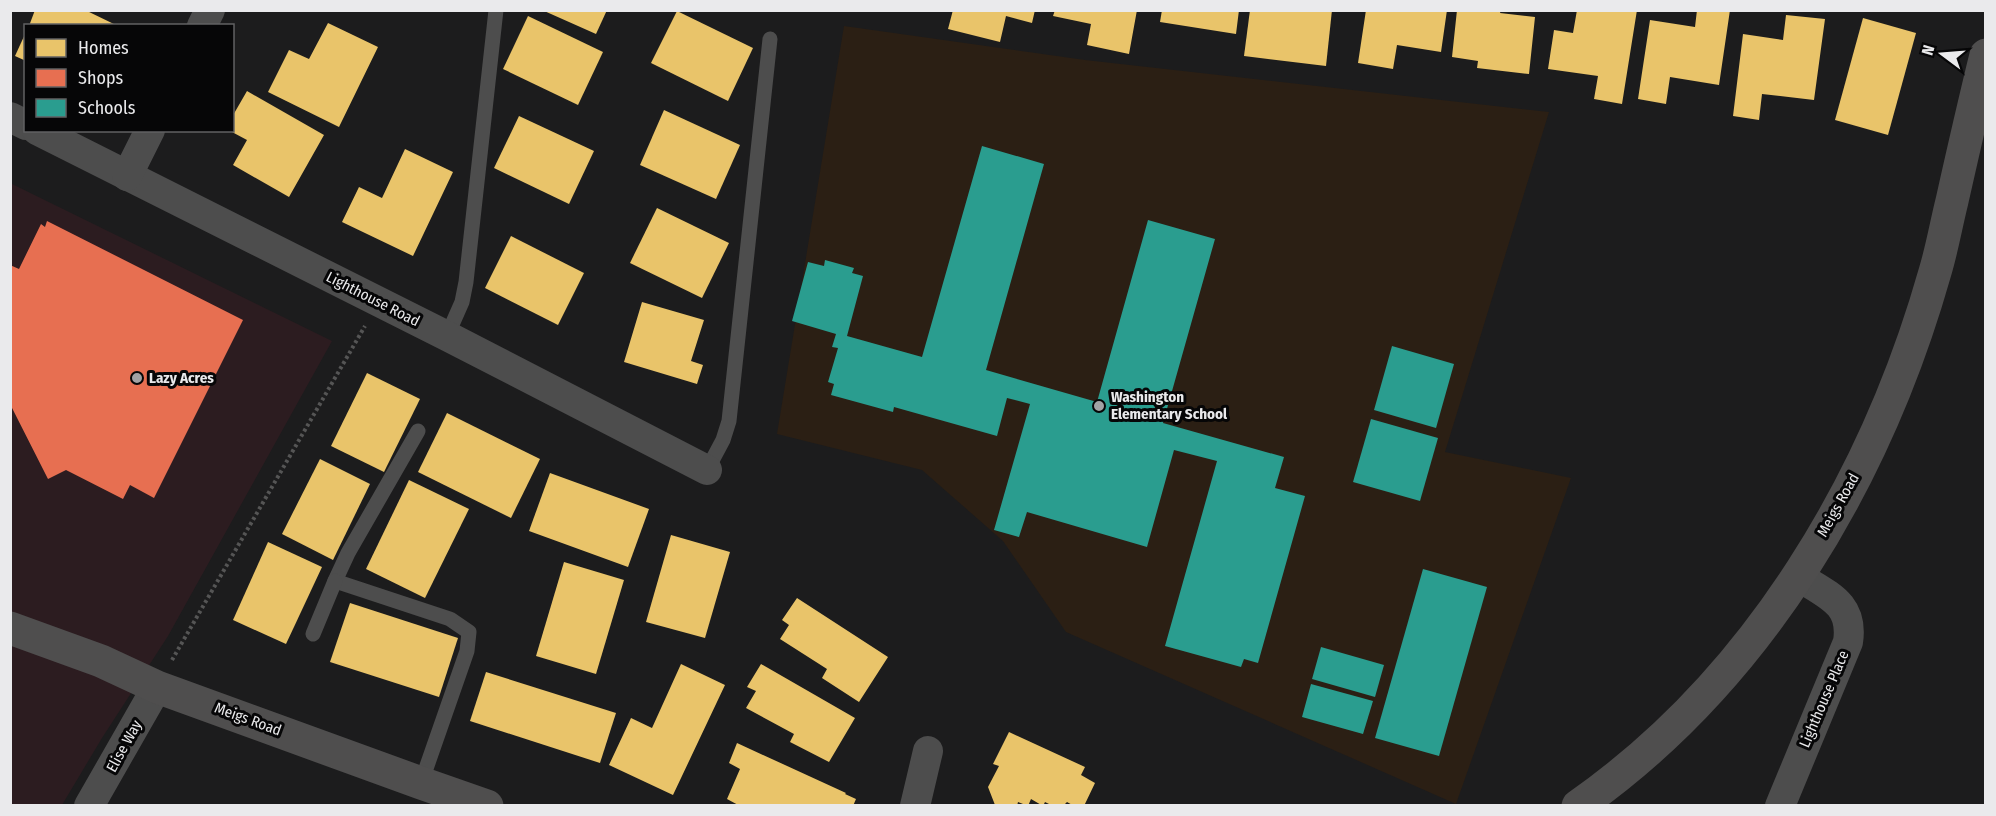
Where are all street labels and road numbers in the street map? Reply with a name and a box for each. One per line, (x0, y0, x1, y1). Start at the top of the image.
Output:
street label: Lighthouse Road (323, 268, 423, 330)
street label: Meigs Road (1813, 470, 1863, 540)
street label: Lighthouse Place (1795, 648, 1853, 750)
street label: Meigs Road (212, 699, 284, 739)
street label: Elise Way (102, 717, 146, 775)

